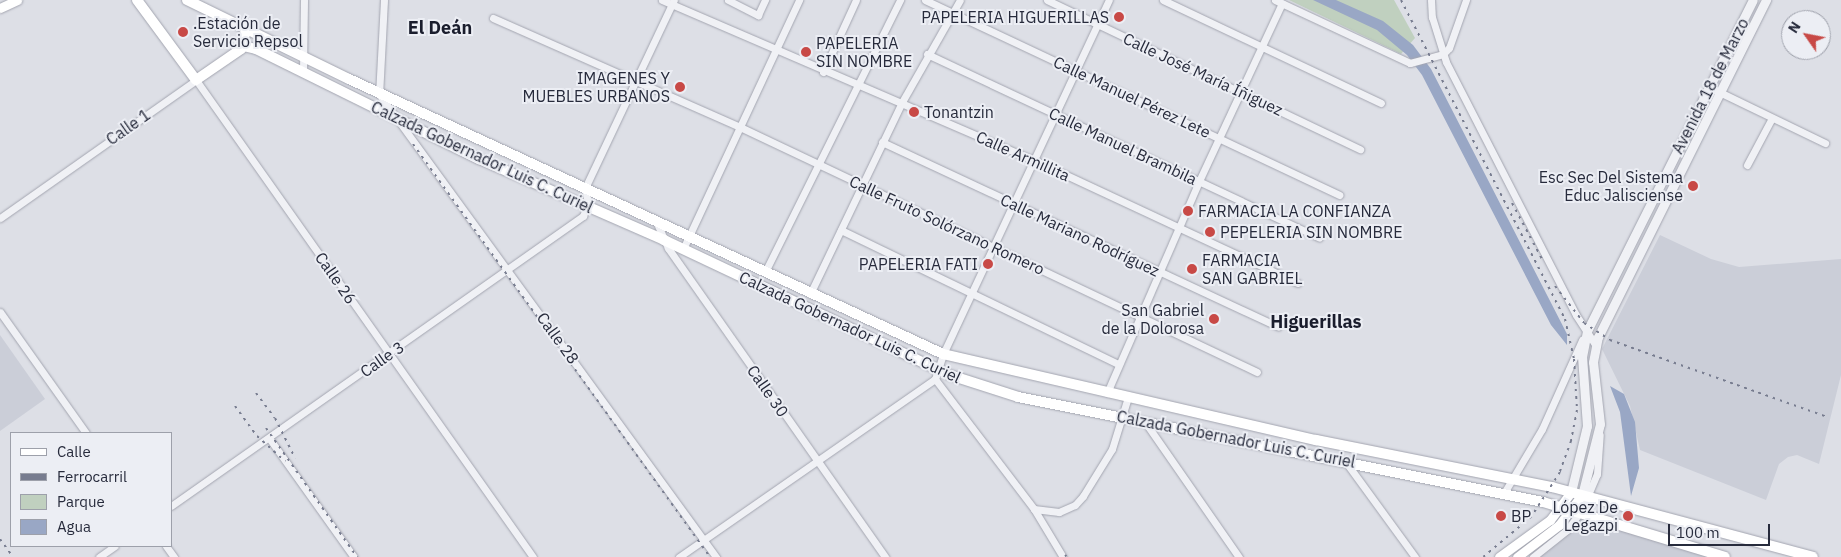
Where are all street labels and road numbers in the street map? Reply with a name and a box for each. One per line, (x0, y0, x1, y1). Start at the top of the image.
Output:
street label: Avenida 18 de Marzo (1667, 15, 1753, 157)
street label: Calle José María Íñiguez (1120, 29, 1286, 119)
street label: Calle Manuel Pérez Lete (1050, 52, 1214, 142)
street label: Calzada Gobernador Luis C. Curiel (368, 97, 596, 217)
street label: Calle Manuel Brambila (1046, 103, 1200, 189)
street label: Calle 1 (102, 105, 154, 149)
street label: Calle Armillita (973, 127, 1073, 185)
street label: Calle Fruto Solórzano Romero (846, 171, 1048, 279)
street label: Calle Mariano Rodríguez (997, 190, 1163, 280)
street label: Calle 26 (311, 248, 361, 308)
street label: Calzada Gobernador Luis C. Curiel (736, 267, 964, 387)
street label: Calle 28 (533, 309, 583, 367)
street label: Calle 3 (356, 337, 408, 381)
street label: Calle 30 (743, 361, 793, 421)
street label: Calzada Gobernador Luis C. Curiel (1115, 406, 1357, 472)

